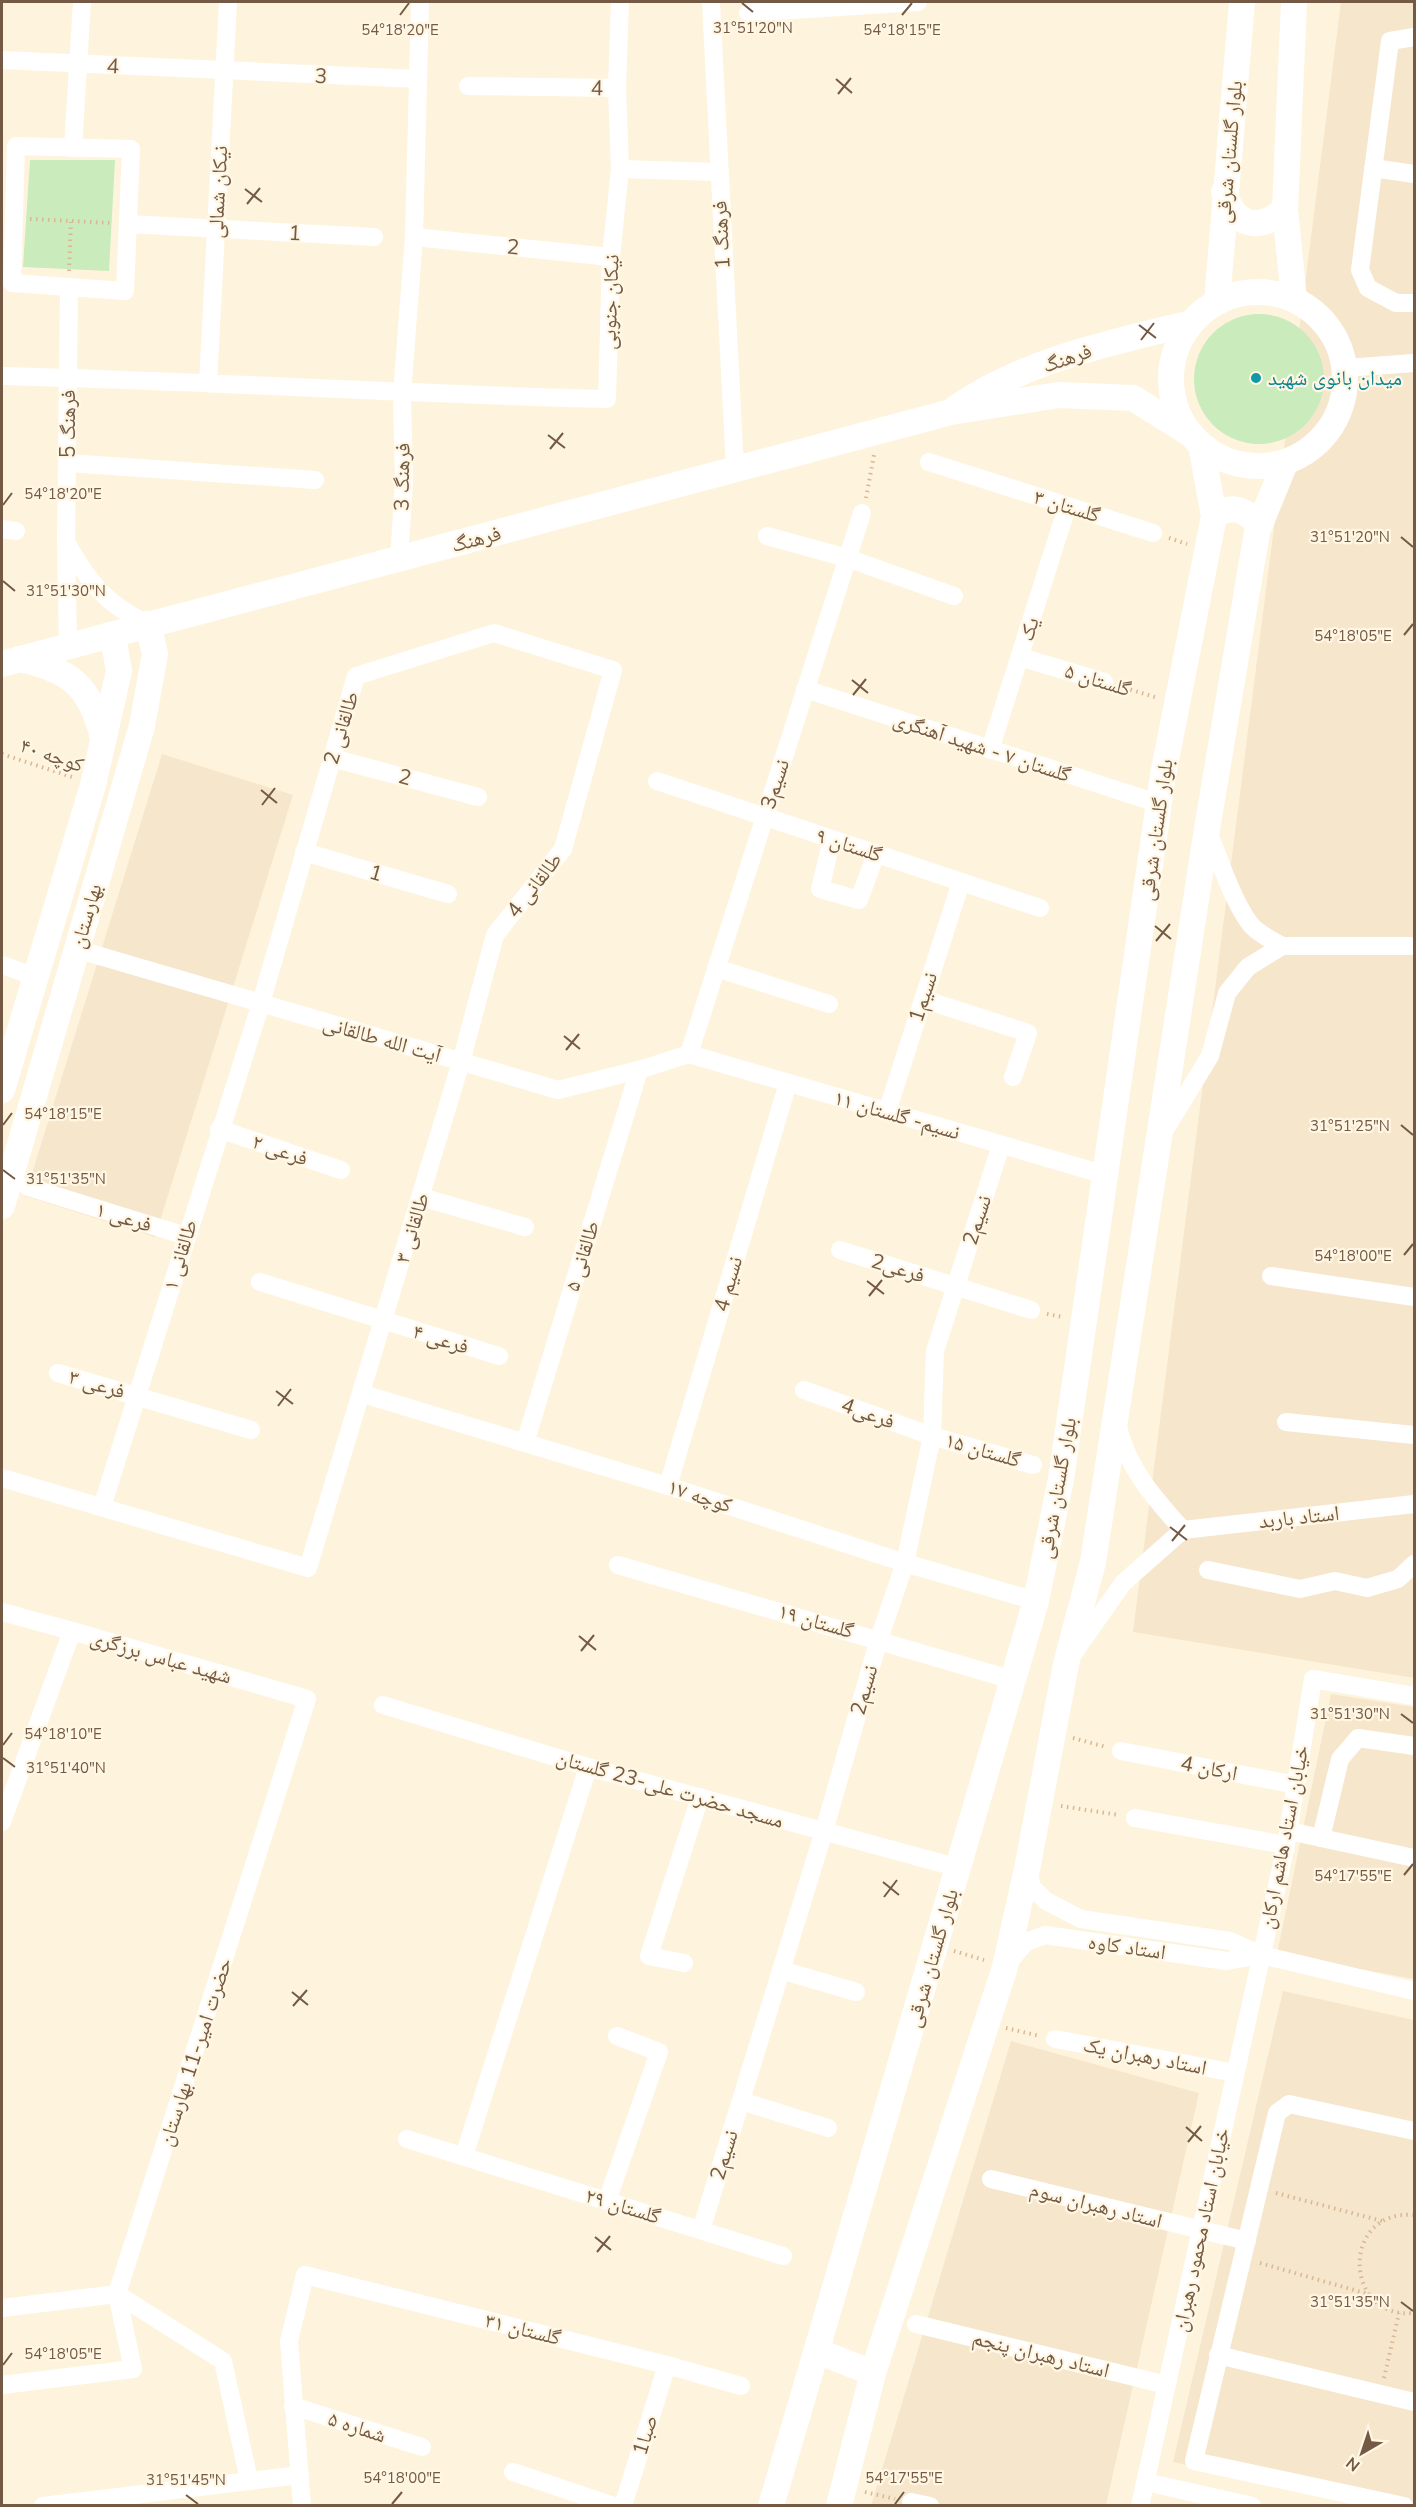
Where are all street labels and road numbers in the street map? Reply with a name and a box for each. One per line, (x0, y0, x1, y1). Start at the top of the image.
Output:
street label: 4 (106, 52, 120, 80)
street label: 3 (314, 62, 328, 90)
street label: 4 (590, 74, 604, 102)
street label: بلوار گلستان شرقی (1209, 79, 1249, 225)
street label: نیکان شمالی (202, 145, 234, 239)
street label: فرهنگ 1 (705, 200, 737, 270)
street label: 1 (288, 219, 302, 247)
street label: 2 (505, 232, 521, 262)
street label: نیکان جنوبی (594, 254, 626, 350)
street label: فرهنگ (1039, 337, 1095, 379)
street label: فرهنگ 5 (54, 390, 82, 458)
street label: فرهنگ 3 (387, 443, 417, 511)
street label: گلستان ۳ (1030, 483, 1104, 529)
street label: فرهنگ (448, 519, 504, 559)
street label: یک (1012, 614, 1046, 644)
street label: گلستان ۵ (1061, 657, 1135, 703)
street label: طالقانی 2 (317, 688, 365, 768)
street label: گلستان ۷ - شهید آهنگری (890, 705, 1075, 789)
street label: کوچه ۴۰ (16, 731, 88, 779)
street label: نسیم3 (754, 755, 796, 813)
street label: بلوار گلستان شرقی (1132, 757, 1180, 903)
street label: 2 (395, 762, 415, 792)
street label: گلستان ۹ (812, 821, 886, 869)
street label: طالقانی 4 (500, 847, 568, 923)
street label: 1 (366, 858, 386, 888)
street label: بهارستان (63, 880, 109, 952)
street label: نسیم1 (902, 968, 944, 1026)
street label: آیت الله طالقانی (320, 1009, 445, 1069)
street label: نسیم- گلستان ۱۱ (831, 1084, 963, 1146)
street label: فرعی ۲ (248, 1127, 312, 1173)
street label: طالقانی ۳ (388, 1189, 436, 1267)
street label: نسیم2 (956, 1191, 998, 1249)
street label: فرعی ۱ (93, 1195, 155, 1239)
street label: طالقانی ۱ (156, 1216, 204, 1294)
street label: طالقانی ۵ (558, 1217, 606, 1295)
street label: فرعی2 (868, 1247, 928, 1289)
street label: نسیم 4 (707, 1253, 749, 1315)
street label: فرعی ۴ (410, 1317, 472, 1361)
street label: فرعی ۳ (66, 1363, 128, 1405)
street label: فرعی4 (837, 1390, 899, 1436)
street label: بلوار گلستان شرقی (1031, 1415, 1083, 1561)
street label: گلستان ۱۵ (942, 1426, 1024, 1474)
street label: کوچه ۱۷ (664, 1473, 736, 1520)
street label: استاد باربد (1257, 1499, 1341, 1535)
street label: گلستان ۱۹ (775, 1597, 857, 1645)
street label: شهید عباس برزگری (87, 1623, 235, 1691)
street label: نسیم2 (844, 1662, 884, 1718)
street label: مسجد حضرت علی-23 گلستان (553, 1743, 787, 1835)
street label: خیابان استاد هاشم ارکان (1252, 1743, 1316, 1931)
street label: ارکان 4 (1178, 1749, 1240, 1787)
street label: بلوار گلستان شرقی (899, 1885, 965, 2031)
street label: استاد کاوه (1086, 1928, 1168, 1966)
street label: حضرت امیر-11 بهارستان (151, 1954, 239, 2150)
street label: استاد رهبران یک (1081, 2030, 1209, 2082)
street label: خیابان استاد محمود رهبران (1166, 2126, 1236, 2334)
street label: نسیم2 (703, 2127, 745, 2183)
street label: استاد رهبران سوم (1027, 2175, 1165, 2235)
street label: گلستان ۲۹ (582, 2181, 664, 2231)
street label: گلستان ۳۱ (482, 2306, 564, 2352)
street label: استاد رهبران پنجم (970, 2323, 1112, 2385)
street label: شماره ۵ (324, 2405, 390, 2449)
street label: صبا1 (626, 2412, 664, 2458)

